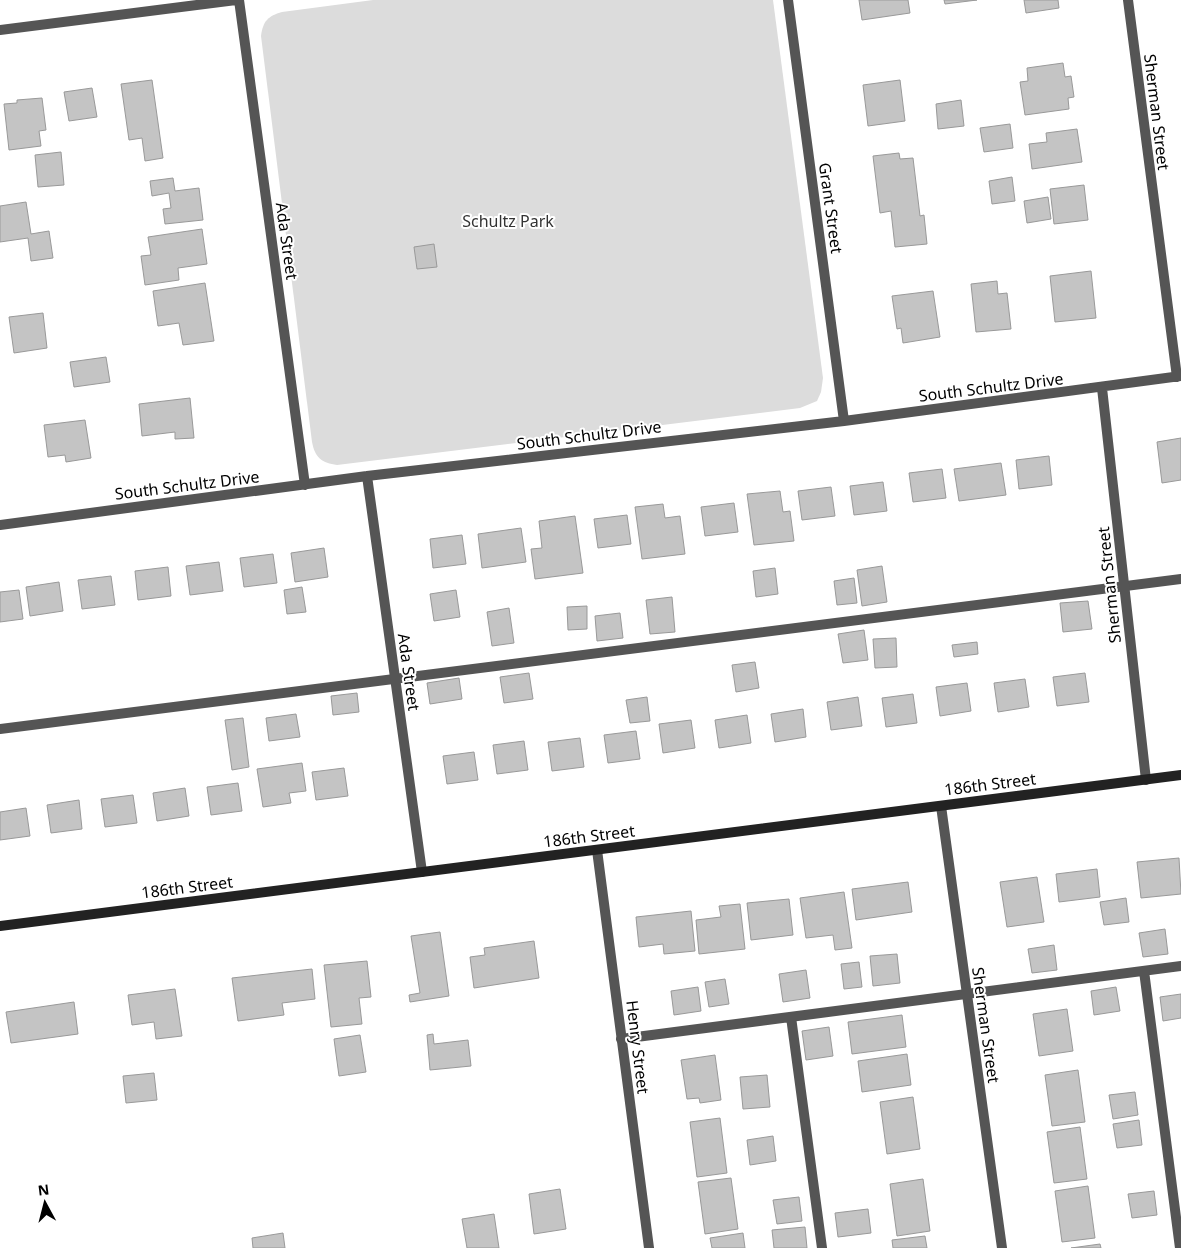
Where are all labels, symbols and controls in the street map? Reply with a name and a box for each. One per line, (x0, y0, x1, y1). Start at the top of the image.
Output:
street label: Sherman Street (1139, 53, 1175, 172)
street label: Grant Street (814, 161, 848, 255)
street label: Ada Street (271, 201, 303, 281)
park label: Schultz Park (462, 210, 554, 232)
street label: South Schultz Drive (917, 367, 1065, 407)
street label: South Schultz Drive (515, 415, 663, 455)
street label: South Schultz Drive (113, 465, 261, 505)
street label: Sherman Street (1092, 525, 1126, 644)
street label: Ada Street (393, 632, 425, 712)
street label: 186th Street (943, 767, 1037, 801)
street label: 186th Street (542, 819, 636, 853)
street label: 186th Street (140, 870, 234, 904)
street label: Sherman Street (967, 966, 1005, 1085)
street label: Henry Street (621, 999, 655, 1095)
north arrow (20, 1178, 70, 1228)
text: N (37, 1179, 50, 1200)

